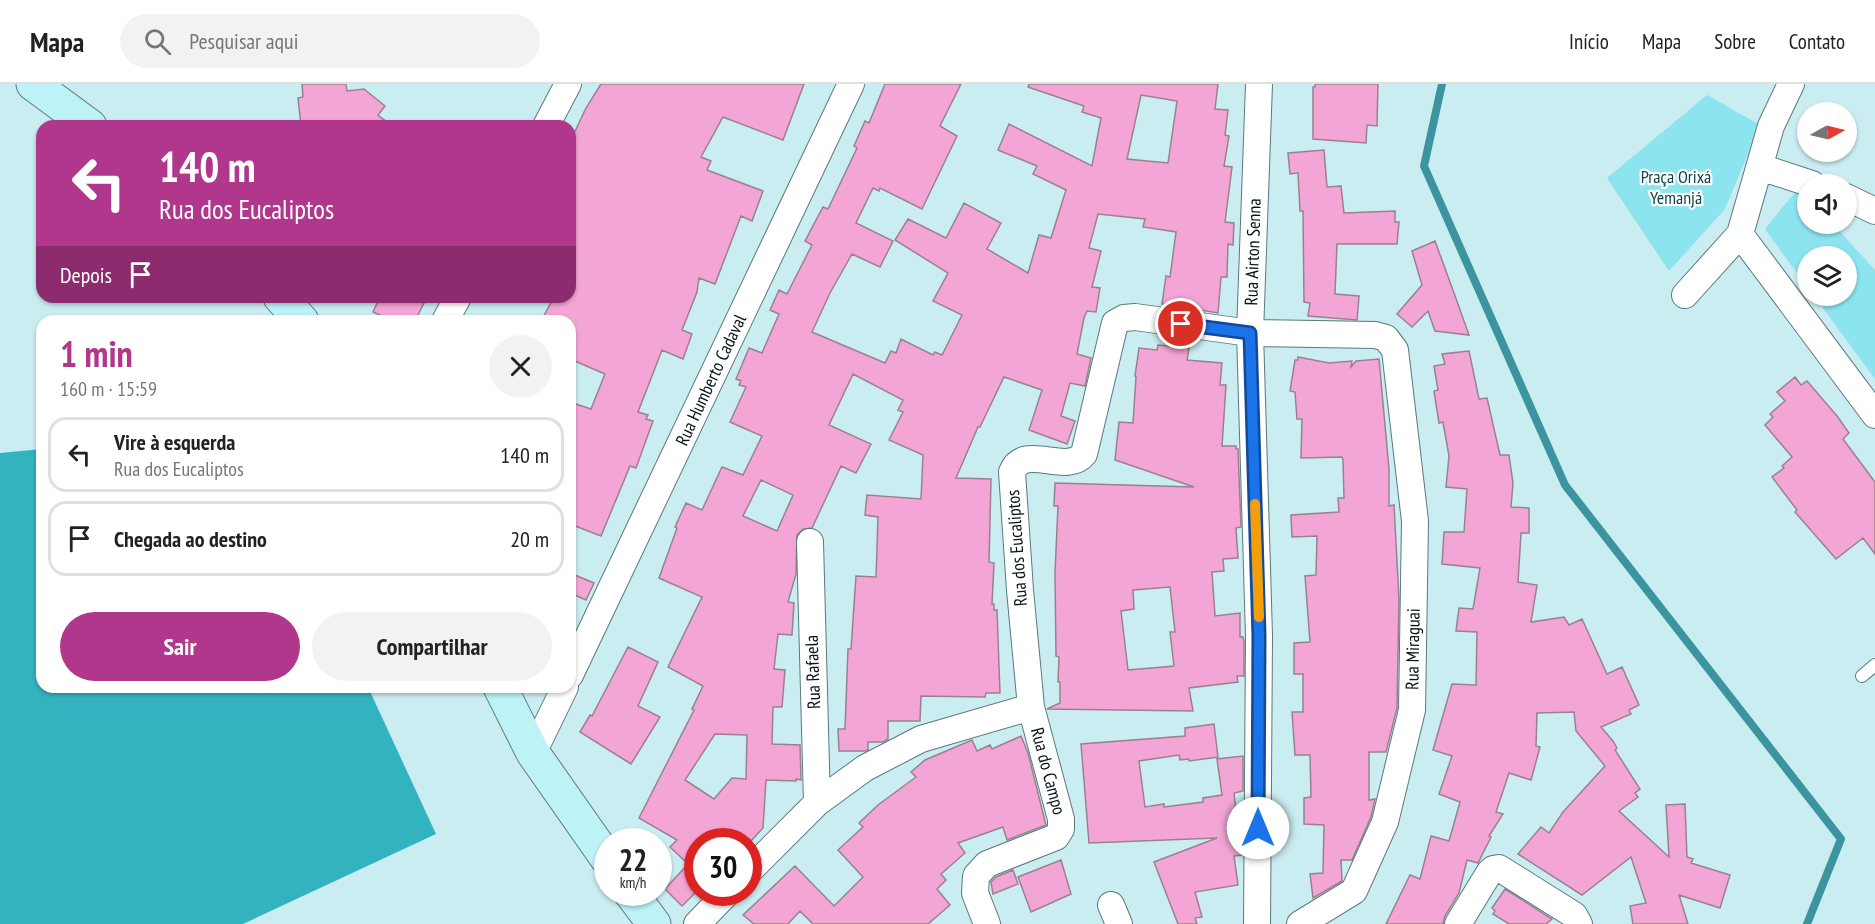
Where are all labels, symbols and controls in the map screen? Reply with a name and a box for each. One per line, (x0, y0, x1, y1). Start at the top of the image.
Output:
search box (120, 14, 540, 68)
text: Mapa (30, 23, 84, 60)
icon: search (141, 25, 174, 58)
text: Pesquisar aqui (189, 27, 298, 55)
text: Início (1569, 28, 1609, 55)
text: Mapa (1642, 28, 1681, 55)
text: Sobre (1714, 28, 1756, 55)
text: Contato (1789, 28, 1845, 55)
north arrow (1797, 102, 1857, 162)
map controls (1797, 102, 1857, 306)
text: 140 m (159, 139, 256, 194)
icon: left (60, 144, 138, 222)
park label: Praça Orixá Yemanjá (1641, 165, 1711, 209)
button: sound (1797, 174, 1857, 234)
text: Rua dos Eucaliptos (159, 192, 334, 226)
street label: Rua Airton Senna (1239, 198, 1266, 306)
button: layers (1797, 246, 1857, 306)
icon: arrive (124, 258, 157, 291)
text: Depois (60, 261, 112, 289)
pin (1155, 298, 1206, 349)
icon: arrive (1164, 307, 1197, 340)
street label: Rua Humberto Cadaval (670, 310, 751, 449)
text: 1 min (60, 330, 133, 377)
button: close (489, 335, 552, 398)
text: 160 m · 15:59 (60, 376, 157, 402)
text: Vire à esquerda (114, 428, 235, 456)
icon: left (63, 438, 96, 471)
text: 140 m (500, 441, 549, 469)
text: Rua dos Eucaliptos (114, 456, 244, 482)
street label: Rua dos Eucaliptos (1001, 489, 1032, 607)
icon: arrive (63, 522, 96, 555)
text: Chegada ao destino (114, 525, 267, 553)
text: 20 m (510, 525, 549, 553)
street label: Rua Miraguai (1400, 608, 1425, 690)
button: Sair (60, 612, 300, 681)
button: Compartilhar (312, 612, 552, 681)
street label: Rua Rafaela (800, 635, 825, 709)
street label: Rua do Campo (1026, 725, 1071, 817)
position arrow (1226, 796, 1290, 860)
speed limit sign: 30 (684, 828, 762, 906)
text: 22 (619, 840, 647, 879)
text: km/h (620, 873, 646, 892)

